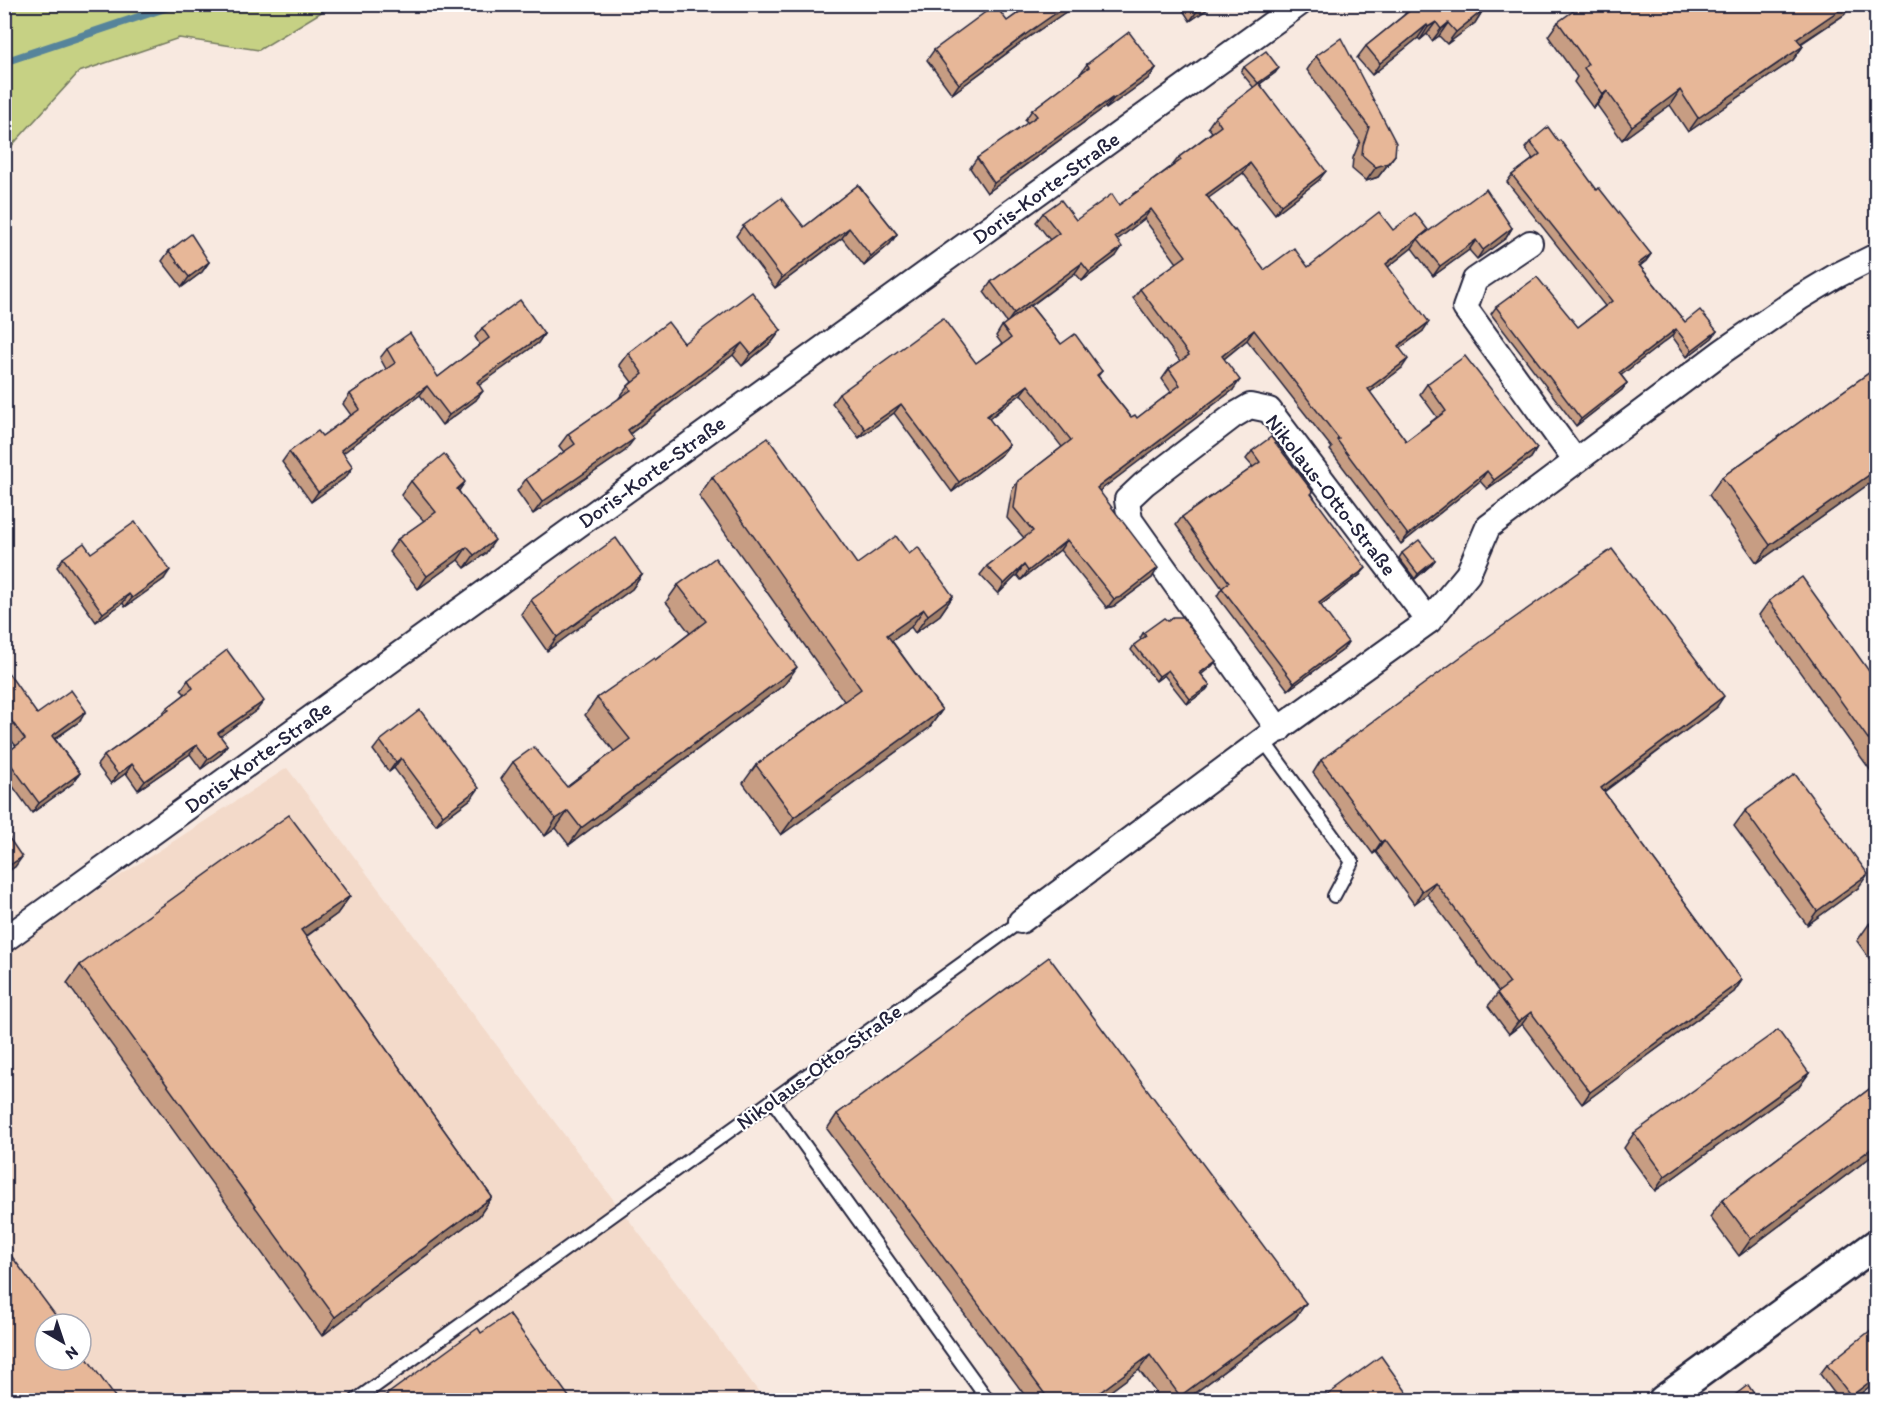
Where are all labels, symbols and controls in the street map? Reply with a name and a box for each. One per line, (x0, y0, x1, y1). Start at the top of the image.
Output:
street label: Doris-Korte-Straße (967, 126, 1124, 249)
street label: Nikolaus-Otto-Straße (1261, 409, 1402, 580)
street label: Doris-Korte-Straße (573, 410, 730, 533)
street label: Doris-Korte-Straße (179, 695, 336, 818)
street label: Nikolaus-Otto-Straße (731, 998, 906, 1135)
north arrow (33, 1312, 93, 1372)
text: N (62, 1342, 82, 1364)

